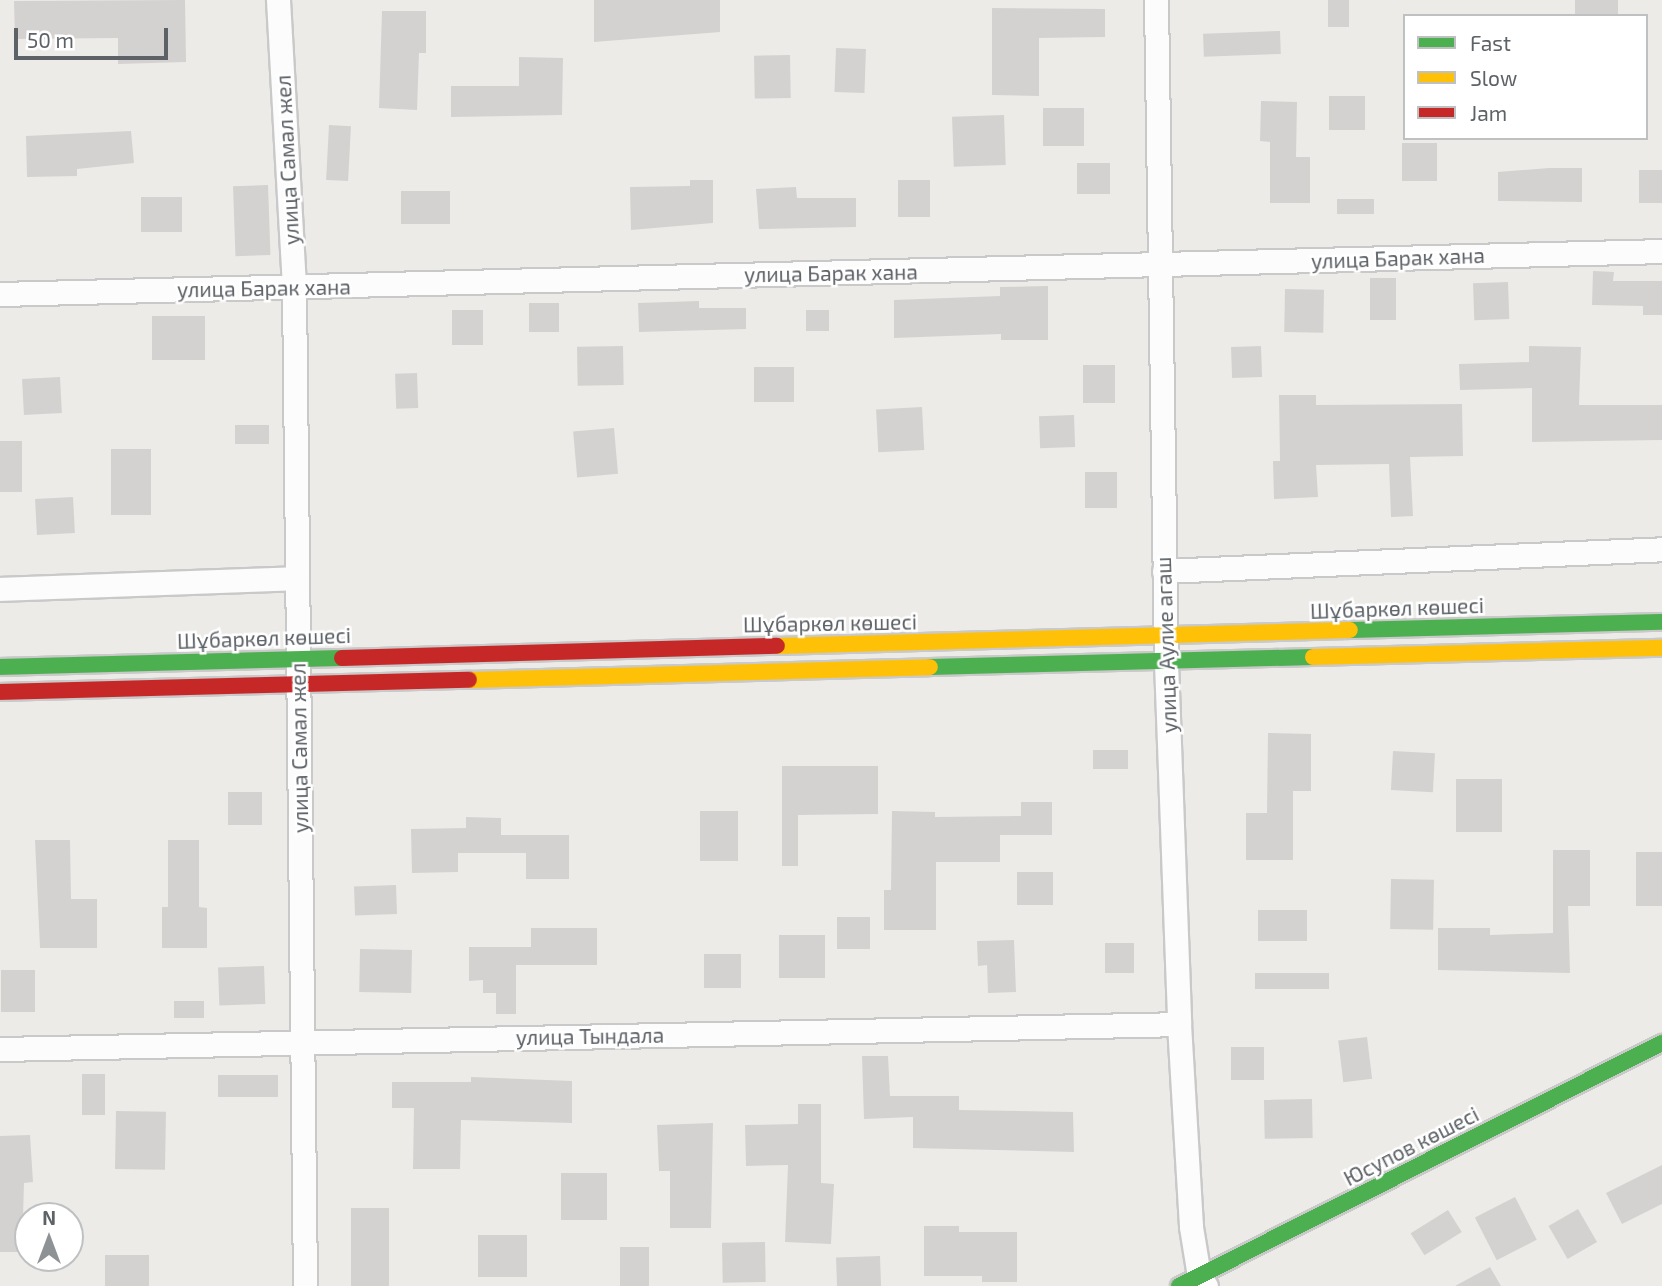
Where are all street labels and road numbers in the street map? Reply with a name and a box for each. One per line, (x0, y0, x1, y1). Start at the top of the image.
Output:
street label: улица Самал жел (270, 74, 304, 246)
street label: улица Барак хана (1311, 242, 1485, 274)
street label: улица Барак хана (744, 259, 918, 287)
street label: улица Барак хана (177, 274, 351, 302)
street label: улица Аулие агаш (1150, 556, 1182, 734)
street label: Шұбаркөл көшесі (1310, 592, 1484, 624)
street label: Шұбаркөл көшесі (743, 609, 917, 637)
street label: Шұбаркөл көшесі (177, 622, 351, 654)
street label: улица Самал жел (285, 663, 313, 833)
street label: улица Тындала (516, 1022, 664, 1050)
street label: Юсупов көшесі (1339, 1101, 1483, 1191)

